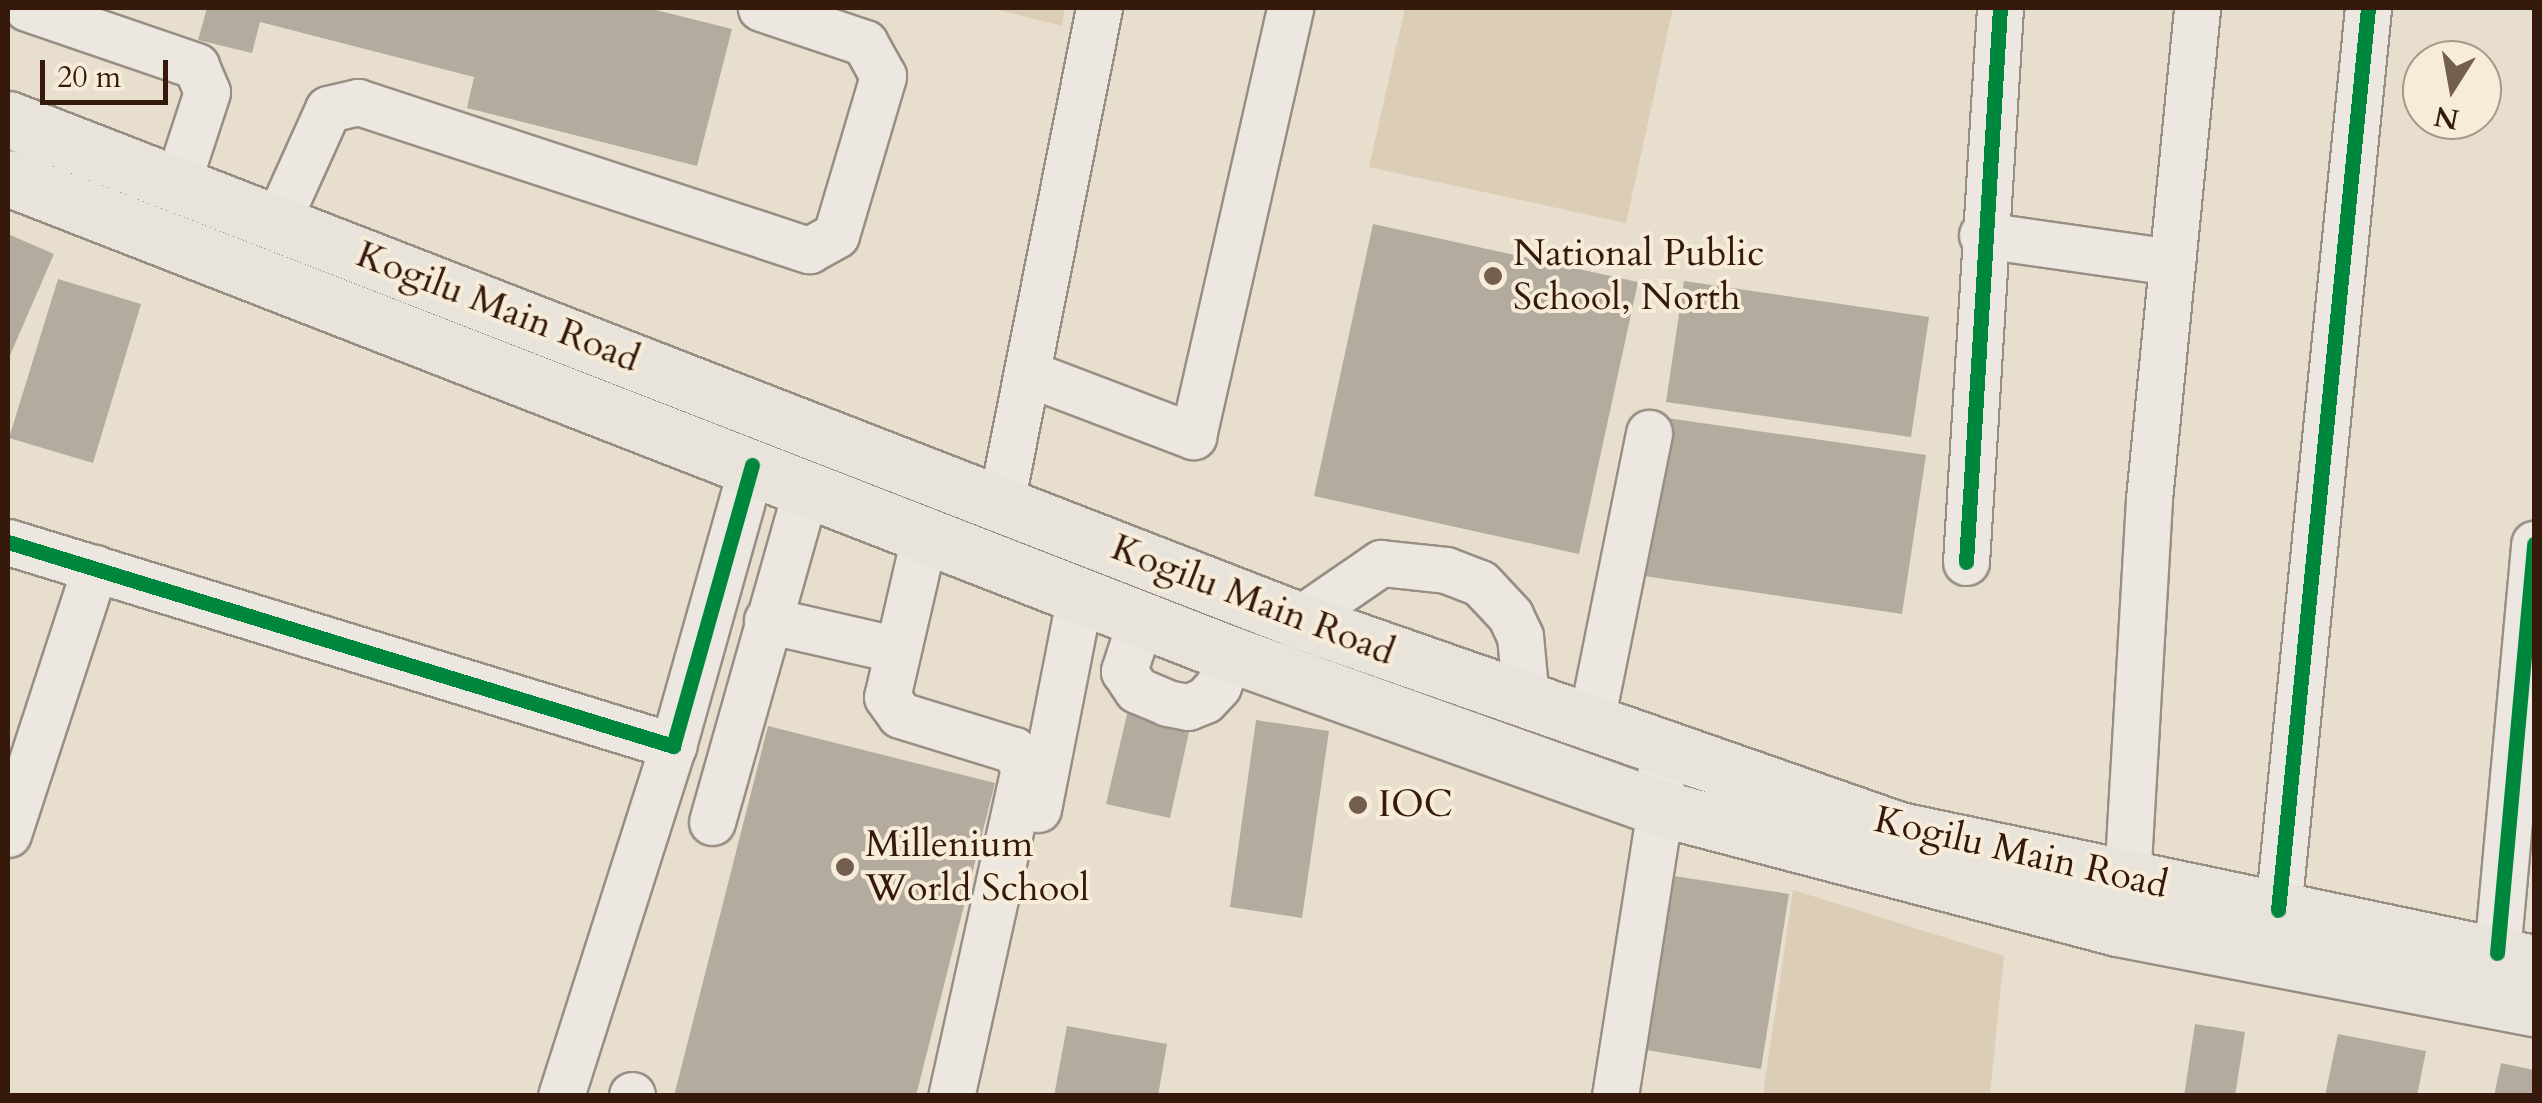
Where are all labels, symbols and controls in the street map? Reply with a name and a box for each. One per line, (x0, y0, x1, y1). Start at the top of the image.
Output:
scale bar (45, 40, 172, 102)
north arrow (2402, 40, 2502, 140)
text: 20 m (57, 57, 121, 98)
text: N (2431, 97, 2462, 138)
place label: National Public School, North (1513, 231, 1764, 320)
street label: Kogilu Main Road (350, 232, 646, 382)
marker: National Public School, North (1482, 265, 1504, 287)
street label: Kogilu Main Road (1105, 525, 1401, 675)
place label: IOC (1378, 782, 1453, 828)
marker: IOC (1347, 794, 1369, 816)
street label: Kogilu Main Road (1870, 797, 2172, 909)
place label: Millenium World School (865, 822, 1089, 912)
marker: Millenium World School (834, 856, 856, 878)

